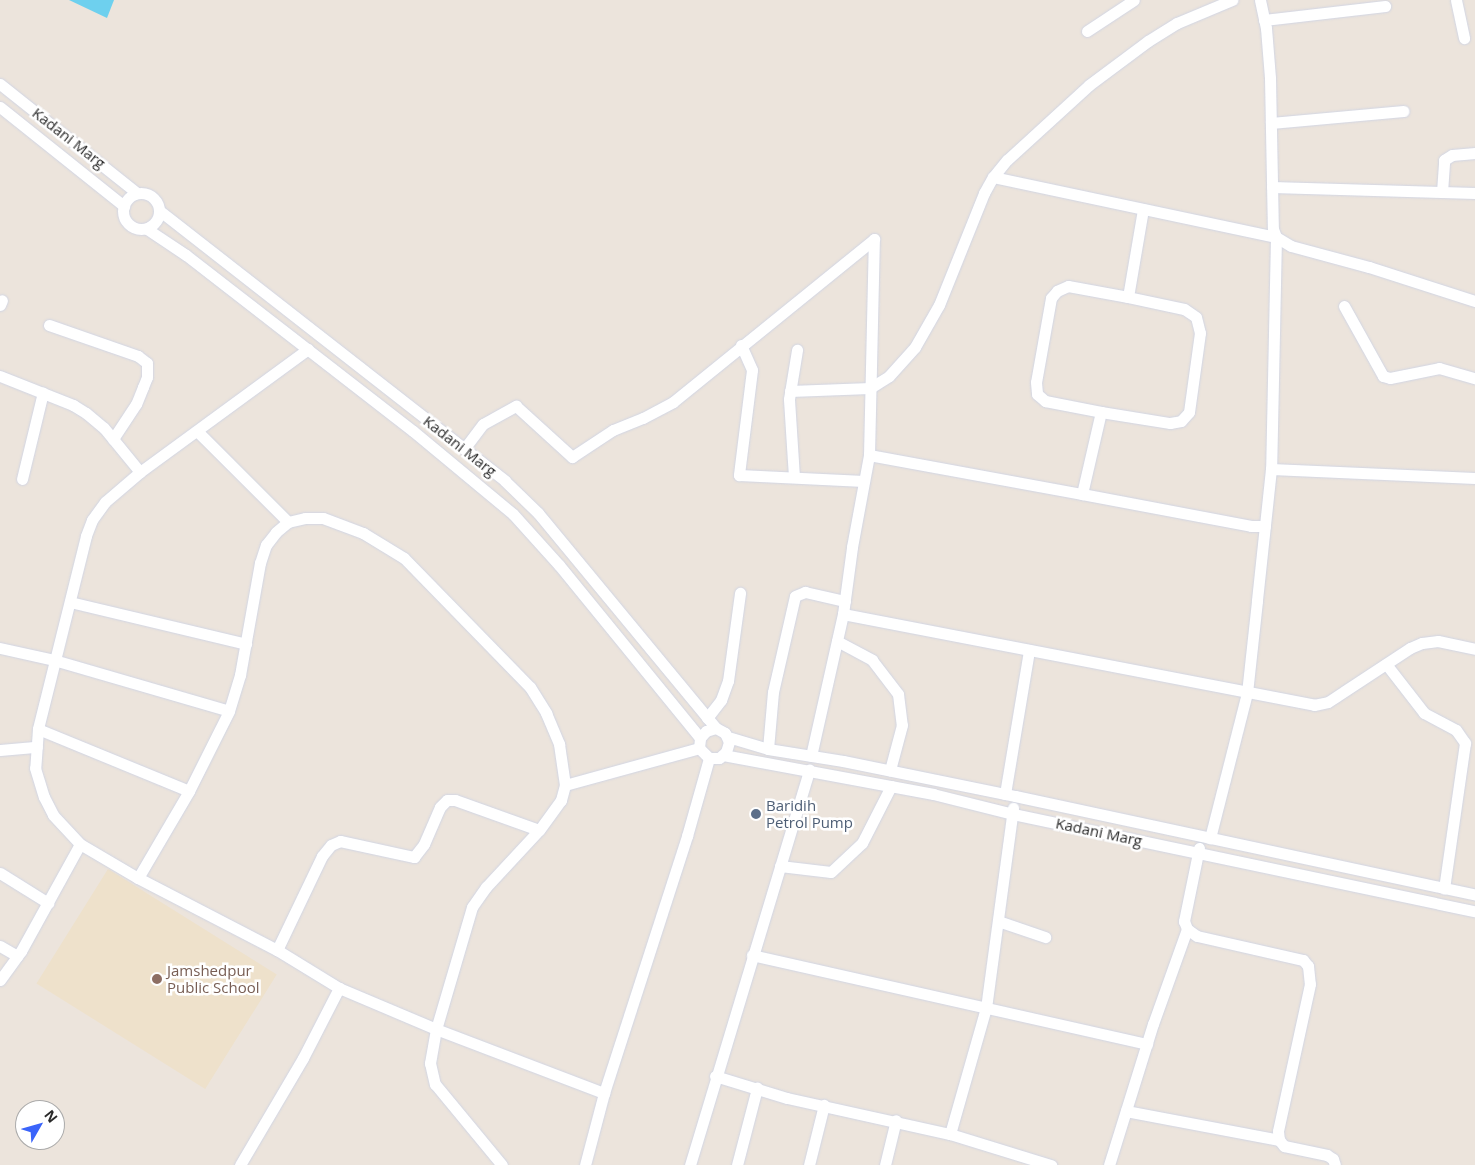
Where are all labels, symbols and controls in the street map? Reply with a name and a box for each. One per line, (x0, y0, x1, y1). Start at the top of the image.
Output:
street label: Kadani Marg (29, 104, 109, 172)
street label: Kadani Marg (420, 412, 500, 480)
place label: Baridih Petrol Pump (766, 796, 853, 831)
marker: Baridih Petrol Pump (750, 808, 762, 820)
street label: Kadani Marg (1054, 814, 1144, 850)
place label: Jamshedpur Public School (167, 961, 259, 996)
marker: Jamshedpur Public School (151, 973, 163, 985)
north arrow (15, 1100, 65, 1150)
text: N (40, 1106, 62, 1126)

